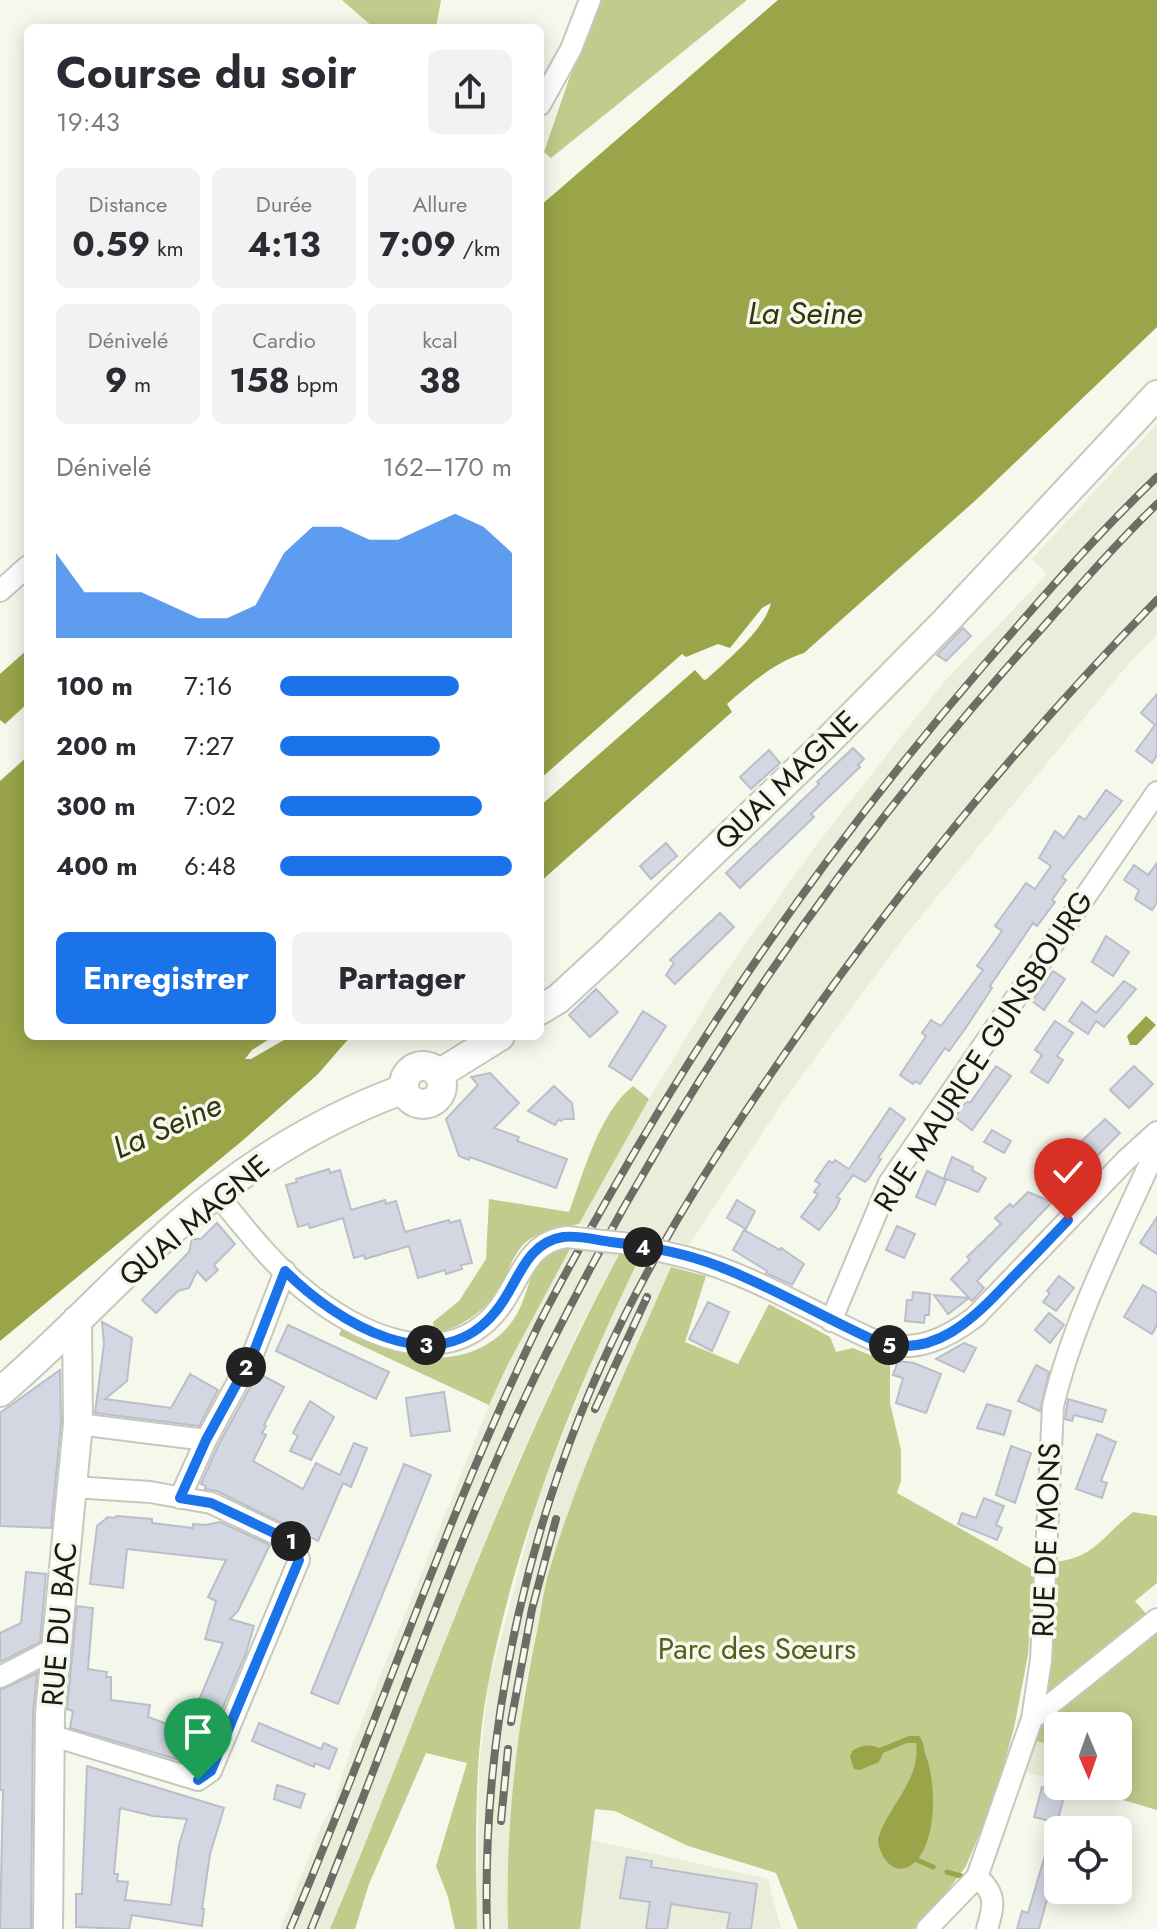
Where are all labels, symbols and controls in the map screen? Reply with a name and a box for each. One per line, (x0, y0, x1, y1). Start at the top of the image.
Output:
text: Course du soir (56, 41, 357, 105)
button: share (428, 50, 512, 134)
text: 19:43 (56, 103, 120, 141)
text: Distance (89, 188, 167, 220)
text: Durée (256, 188, 312, 220)
text: Allure (413, 188, 467, 220)
text: 0.59 (72, 220, 150, 269)
text: 4:13 (247, 220, 321, 269)
text: 7:09 (379, 220, 456, 269)
text: km (150, 232, 184, 264)
text: /km (456, 232, 501, 264)
water label: La Seine (748, 290, 862, 336)
text: Dénivelé (88, 324, 168, 356)
text: Cardio (252, 324, 316, 356)
text: kcal (422, 324, 458, 356)
text: 9 (105, 356, 127, 405)
text: 158 (229, 356, 290, 405)
text: 38 (419, 356, 461, 405)
text: m (127, 368, 151, 400)
text: bpm (290, 368, 339, 400)
text: Dénivelé (56, 448, 151, 486)
text: 162–170 m (382, 448, 512, 486)
text: 100 m (56, 667, 133, 705)
text: 7:16 (184, 667, 232, 705)
street label: QUAI MAGNE (705, 700, 867, 860)
text: 200 m (56, 727, 137, 765)
text: 7:27 (184, 727, 234, 765)
text: 300 m (56, 787, 136, 825)
text: 7:02 (184, 787, 236, 825)
text: 400 m (56, 847, 138, 885)
text: 6:48 (184, 847, 236, 885)
street label: RUE MAURICE GUNSBOURG (863, 882, 1103, 1220)
button: Enregistrer (56, 932, 276, 1024)
button: Partager (292, 932, 512, 1024)
water label: La Seine (105, 1082, 229, 1170)
pin (1034, 1138, 1102, 1220)
street label: QUAI MAGNE (109, 1144, 279, 1296)
icon: check (1046, 1150, 1090, 1194)
pin: 4 (623, 1227, 663, 1267)
text: 4 (635, 1231, 651, 1263)
pin: 3 (406, 1325, 446, 1365)
pin: 5 (869, 1325, 909, 1365)
text: 3 (419, 1329, 433, 1361)
text: 5 (882, 1329, 896, 1361)
pin: 2 (226, 1347, 266, 1387)
text: 2 (239, 1351, 253, 1383)
street label: RUE DE MONS (1021, 1442, 1071, 1638)
pin: 1 (271, 1521, 311, 1561)
text: 1 (285, 1525, 297, 1557)
street label: RUE DU BAC (30, 1540, 88, 1708)
park label: Parc des Sœurs (658, 1627, 856, 1670)
pin (164, 1698, 232, 1780)
icon: arrive (176, 1710, 220, 1754)
north arrow (1044, 1712, 1132, 1800)
map controls (1044, 1712, 1132, 1904)
button: locate (1044, 1816, 1132, 1904)

